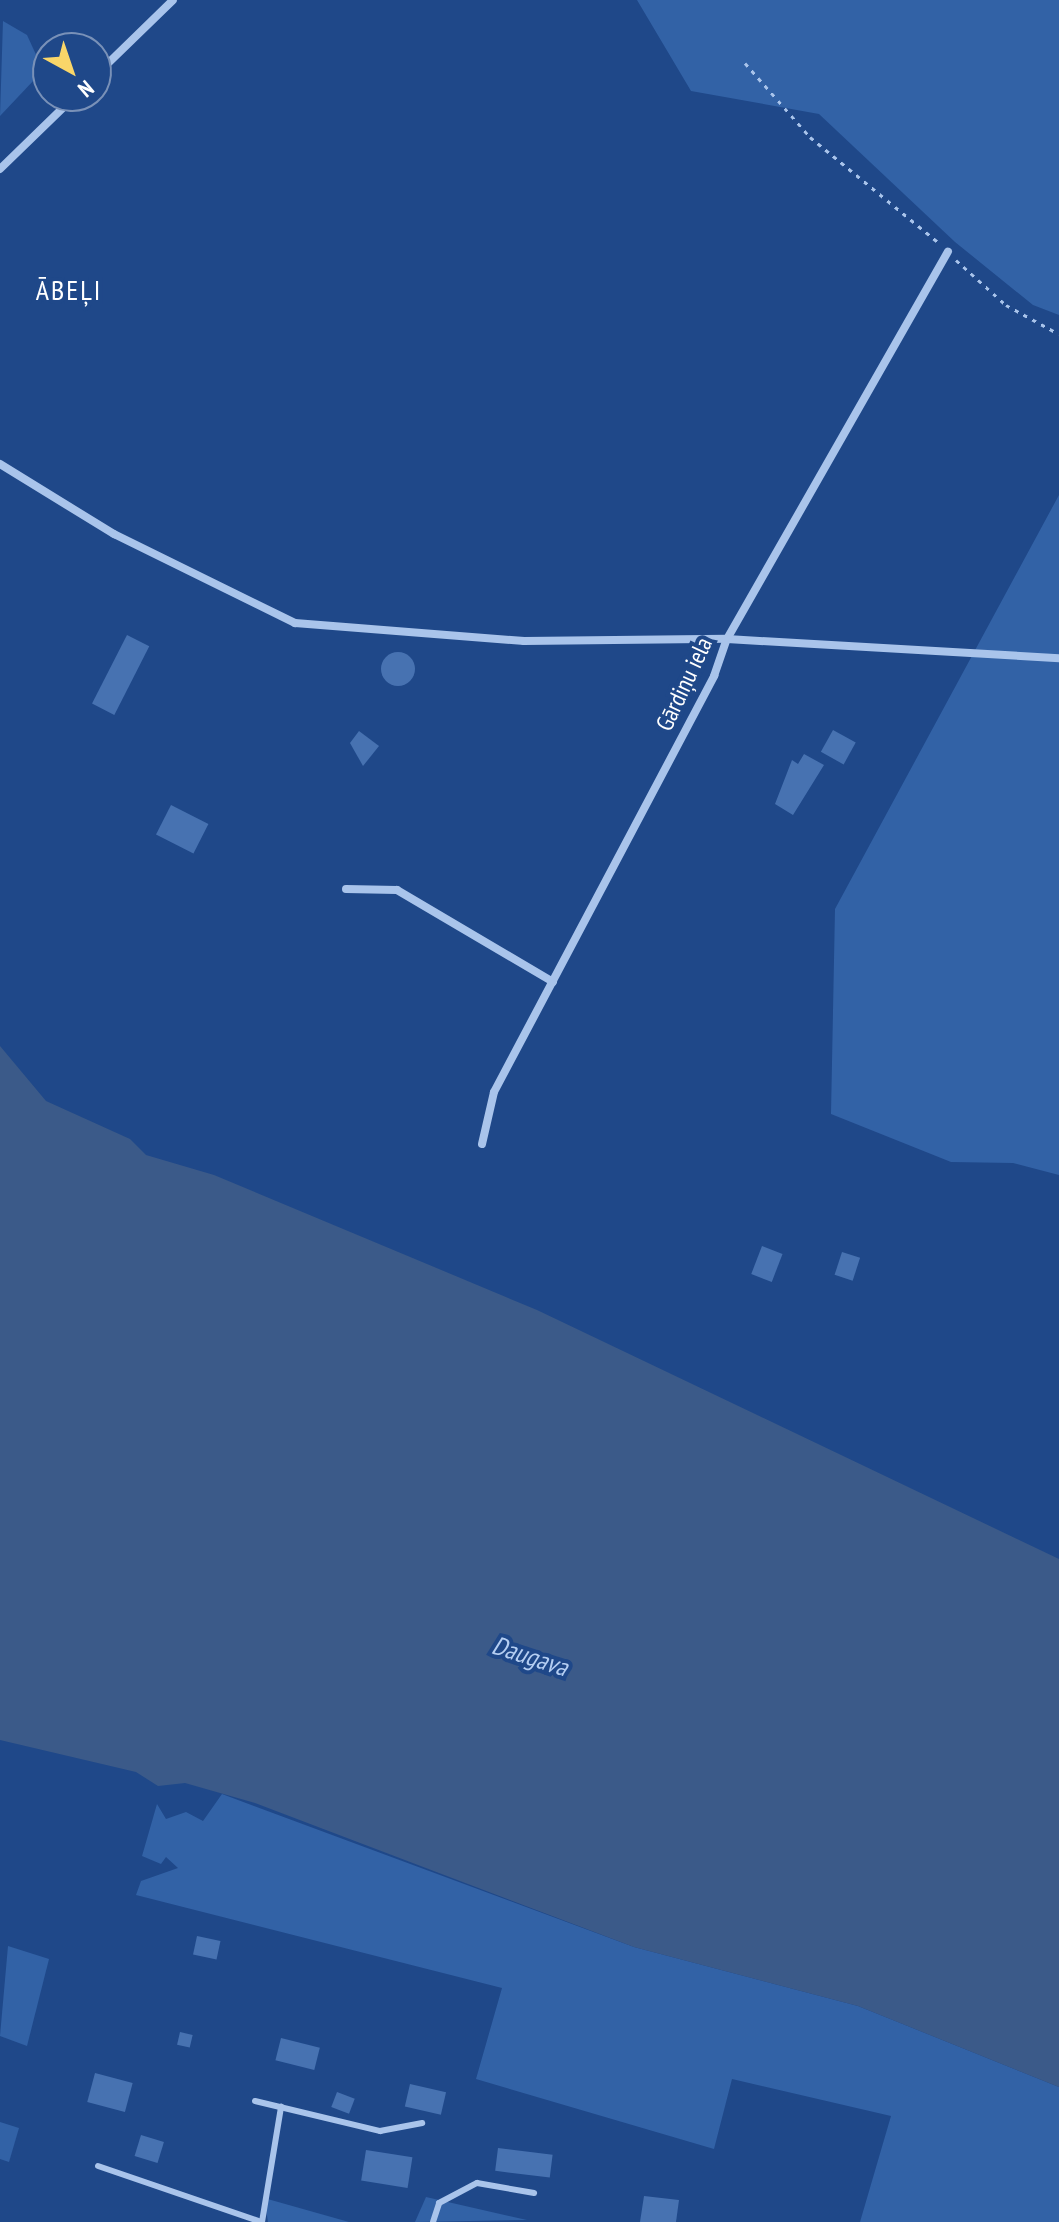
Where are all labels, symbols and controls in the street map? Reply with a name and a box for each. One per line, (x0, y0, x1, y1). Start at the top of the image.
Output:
north arrow (32, 32, 112, 112)
text: N (73, 74, 100, 103)
district label: ĀBEĻI (36, 273, 102, 307)
street label: Gārdiņu iela (650, 633, 718, 735)
water label: Daugava (488, 1629, 572, 1683)

